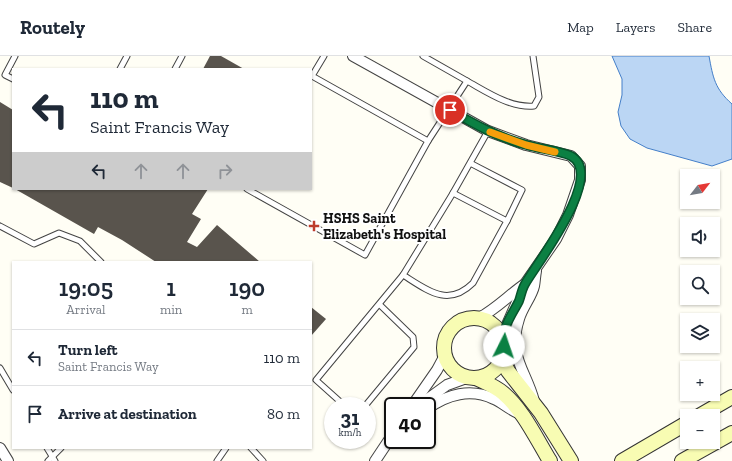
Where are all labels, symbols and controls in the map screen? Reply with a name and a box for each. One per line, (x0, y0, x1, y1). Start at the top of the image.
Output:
text: Routely (20, 16, 85, 39)
text: Map (567, 19, 594, 36)
text: Layers (616, 19, 655, 36)
text: Share (677, 19, 712, 36)
text: 110 m (90, 82, 159, 115)
icon: left (24, 84, 76, 136)
pin (433, 93, 467, 127)
icon: arrive (439, 99, 461, 121)
text: Saint Francis Way (90, 116, 229, 138)
icon: left (88, 160, 110, 182)
icon: ahead (130, 160, 152, 182)
icon: ahead (172, 160, 194, 182)
icon: right (214, 160, 236, 182)
north arrow (680, 169, 720, 209)
map controls (680, 169, 720, 449)
place label: HSHS Saint Elizabeth's Hospital (323, 210, 446, 243)
button: sound (680, 217, 720, 257)
marker: HSHS Saint Elizabeth's Hospital (308, 220, 320, 232)
button: search (680, 265, 720, 305)
text: 19:05 (59, 273, 113, 302)
text: 1 (166, 273, 176, 302)
text: 190 (229, 273, 265, 302)
text: Arrival (66, 302, 106, 317)
text: min (160, 302, 182, 317)
text: m (241, 302, 253, 317)
button: layers (680, 313, 720, 353)
position arrow (483, 325, 525, 367)
text: Turn left (58, 341, 118, 359)
icon: left (24, 347, 46, 369)
text: 110 m (263, 349, 300, 367)
text: Saint Francis Way (58, 359, 159, 374)
button: + (680, 361, 720, 401)
speed limit sign: 40 (384, 397, 436, 449)
icon: arrive (24, 403, 46, 425)
text: Arrive at destination (58, 405, 197, 423)
text: 80 m (267, 405, 300, 423)
text: 31 (341, 406, 359, 430)
button: − (680, 409, 720, 449)
text: km/h (339, 427, 361, 439)

